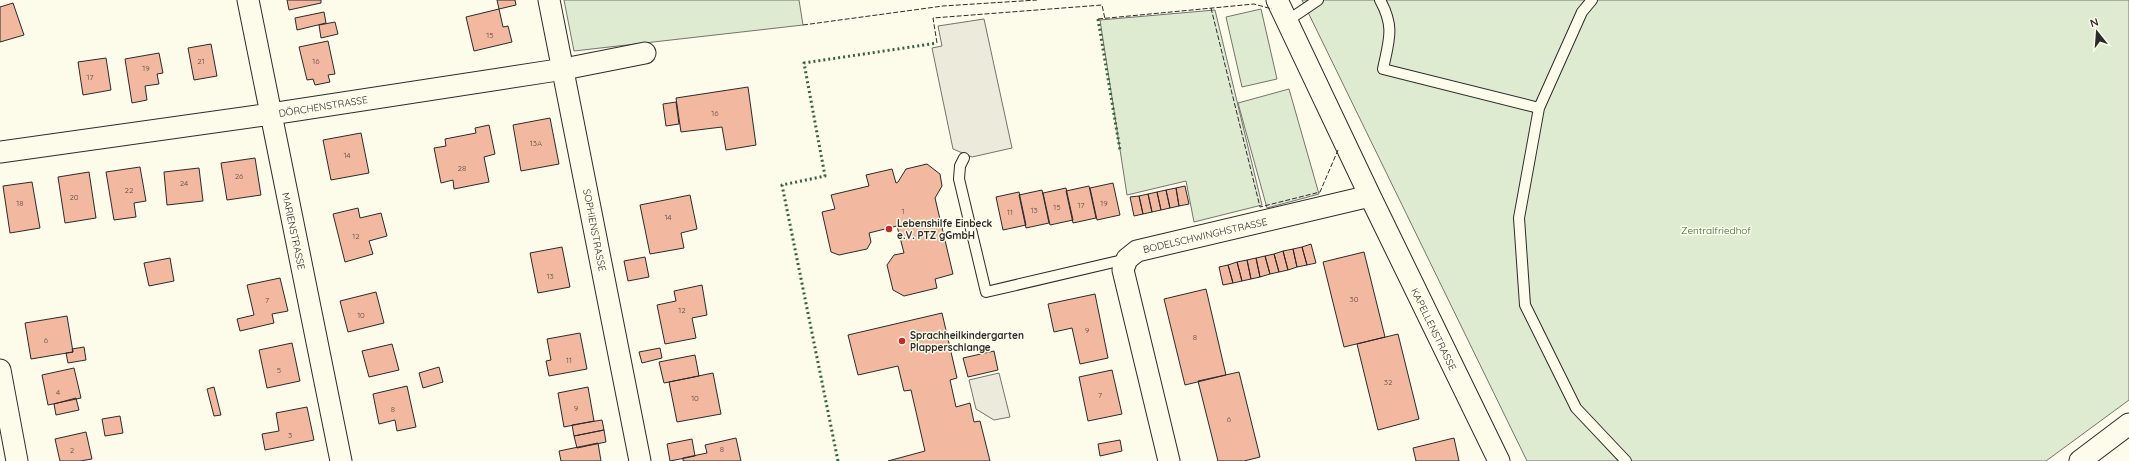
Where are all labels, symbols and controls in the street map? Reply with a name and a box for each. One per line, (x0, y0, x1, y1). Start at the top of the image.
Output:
north arrow (2077, 12, 2117, 52)
text: N (2088, 15, 2100, 30)
house number: 15 (486, 30, 494, 40)
house number: 21 (197, 56, 205, 66)
house number: 16 (312, 56, 320, 66)
house number: 19 (142, 63, 150, 73)
house number: 17 (86, 72, 94, 82)
street label: DÖRCHENSTRASSE (278, 93, 369, 120)
house number: 16 (711, 108, 719, 118)
house number: 13A (530, 138, 542, 148)
house number: 14 (343, 150, 351, 160)
house number: 28 (458, 163, 466, 173)
house number: 26 (235, 171, 244, 181)
house number: 24 (180, 178, 188, 188)
house number: 22 (125, 185, 134, 195)
street label: SOPHIENSTRASSE (580, 188, 609, 273)
street label: MARIENSTRASSE (279, 191, 308, 271)
house number: 20 (69, 192, 79, 202)
house number: 18 (16, 198, 24, 208)
house number: 19 (1100, 198, 1108, 208)
house number: 17 (1077, 200, 1085, 210)
house number: 15 (1053, 202, 1061, 212)
house number: 13 (1030, 205, 1038, 215)
house number: 1 (902, 206, 905, 216)
house number: 11 (1007, 207, 1013, 217)
house number: 14 (664, 212, 672, 222)
street label: BODELSCHWINGHSTRASSE (1142, 215, 1269, 256)
place label: Lebenshilfe Einbeck e.V. PTZ gGmbH (897, 217, 993, 242)
marker: Lebenshilfe Einbeck e.V. PTZ gGmbH (884, 224, 894, 234)
park label: Zentralfriedhof (1681, 224, 1751, 237)
house number: 12 (352, 231, 360, 241)
house number: 13 (546, 271, 554, 281)
street label: KAPELLENSTRASSE (1408, 286, 1459, 373)
house number: 30 (1350, 294, 1359, 304)
house number: 7 (265, 295, 269, 305)
house number: 12 (678, 305, 686, 315)
house number: 10 (357, 310, 365, 320)
house number: 9 (1085, 325, 1090, 335)
place label: Sprachheilkindergarten Plapperschlange (910, 329, 1024, 354)
house number: 8 (1193, 332, 1197, 342)
house number: 6 (44, 335, 49, 345)
marker: Sprachheilkindergarten Plapperschlange (897, 336, 907, 346)
house number: 11 (566, 355, 572, 365)
house number: 5 (277, 365, 281, 375)
house number: 32 (1384, 377, 1393, 387)
house number: 4 (56, 387, 60, 397)
house number: 7 (1098, 390, 1102, 400)
house number: 10 (691, 393, 699, 403)
house number: 9 (574, 403, 579, 413)
house number: 8 (391, 404, 395, 414)
house number: 6 (1227, 414, 1232, 424)
house number: 3 (288, 430, 292, 440)
house number: 8 (720, 444, 724, 454)
house number: 2 (70, 445, 75, 455)

